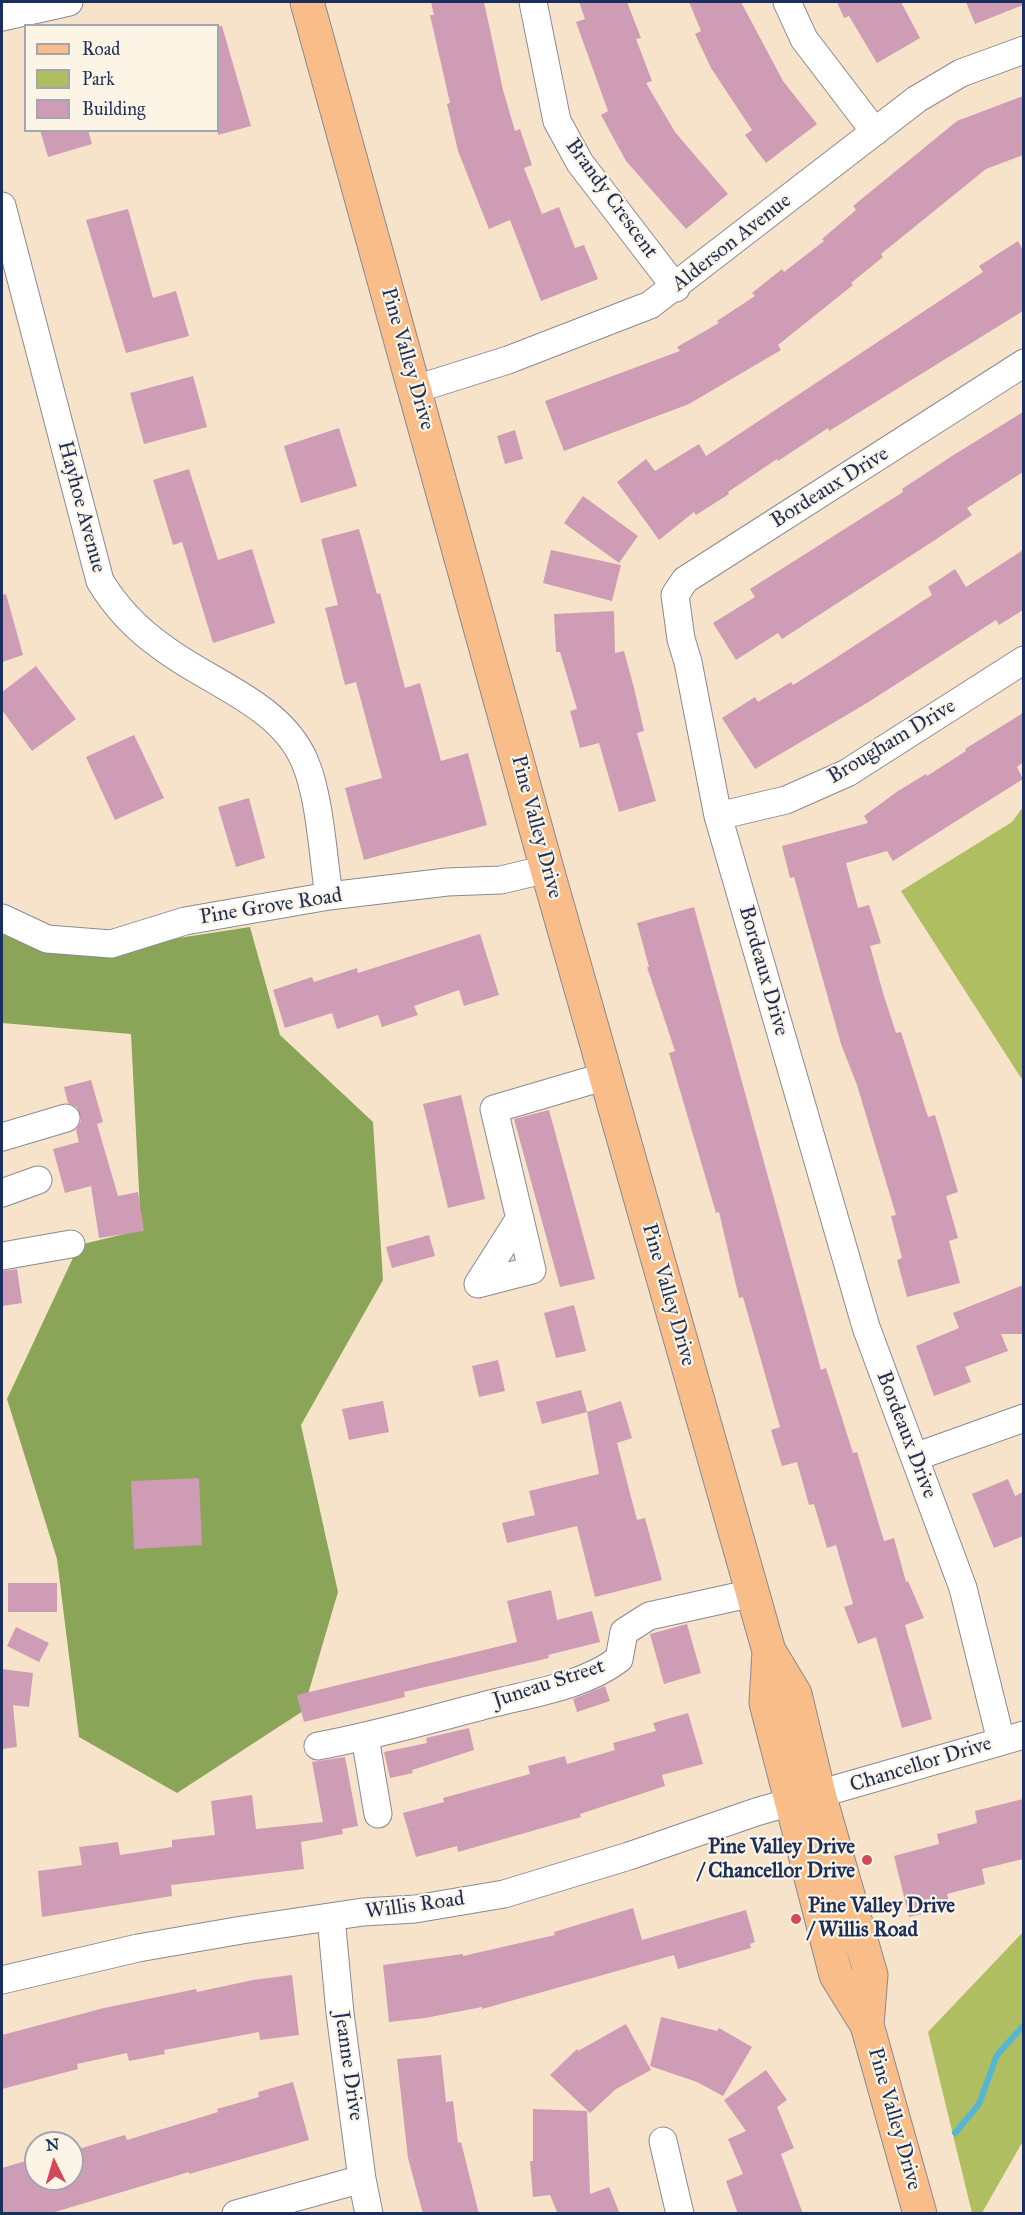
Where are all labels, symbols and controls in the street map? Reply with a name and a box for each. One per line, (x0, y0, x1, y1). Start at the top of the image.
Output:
legend (24, 24, 219, 132)
text: Road (82, 38, 120, 60)
text: Park (82, 68, 115, 90)
text: Building (82, 98, 145, 120)
street label: Brandy Crescent (559, 134, 663, 264)
street label: Alderson Avenue (667, 189, 797, 297)
street label: Pine Valley Drive (375, 285, 439, 433)
street label: Hayhoe Avenue (51, 438, 111, 576)
street label: Bordeaux Drive (766, 442, 894, 534)
street label: Brougham Drive (824, 694, 960, 790)
street label: Pine Valley Drive (505, 753, 567, 901)
street label: Pine Grove Road (198, 883, 344, 931)
street label: Bordeaux Drive (732, 903, 794, 1039)
street label: Pine Valley Drive (636, 1221, 700, 1369)
street label: Bordeaux Drive (870, 1368, 942, 1502)
street label: Juneau Street (490, 1654, 608, 1714)
street label: Chancellor Drive (847, 1732, 995, 1798)
place label: Pine Valley Drive / Chancellor Drive (698, 1835, 855, 1885)
marker: Pine Valley Drive / Chancellor Drive (860, 1853, 874, 1867)
street label: Willis Road (364, 1887, 466, 1925)
place label: Pine Valley Drive / Willis Road (808, 1894, 955, 1944)
marker: Pine Valley Drive / Willis Road (789, 1912, 803, 1926)
street label: Jeanne Drive (328, 2010, 368, 2122)
street label: Pine Valley Drive (862, 2045, 926, 2193)
north arrow (24, 2131, 84, 2191)
text: N (45, 2135, 60, 2155)

